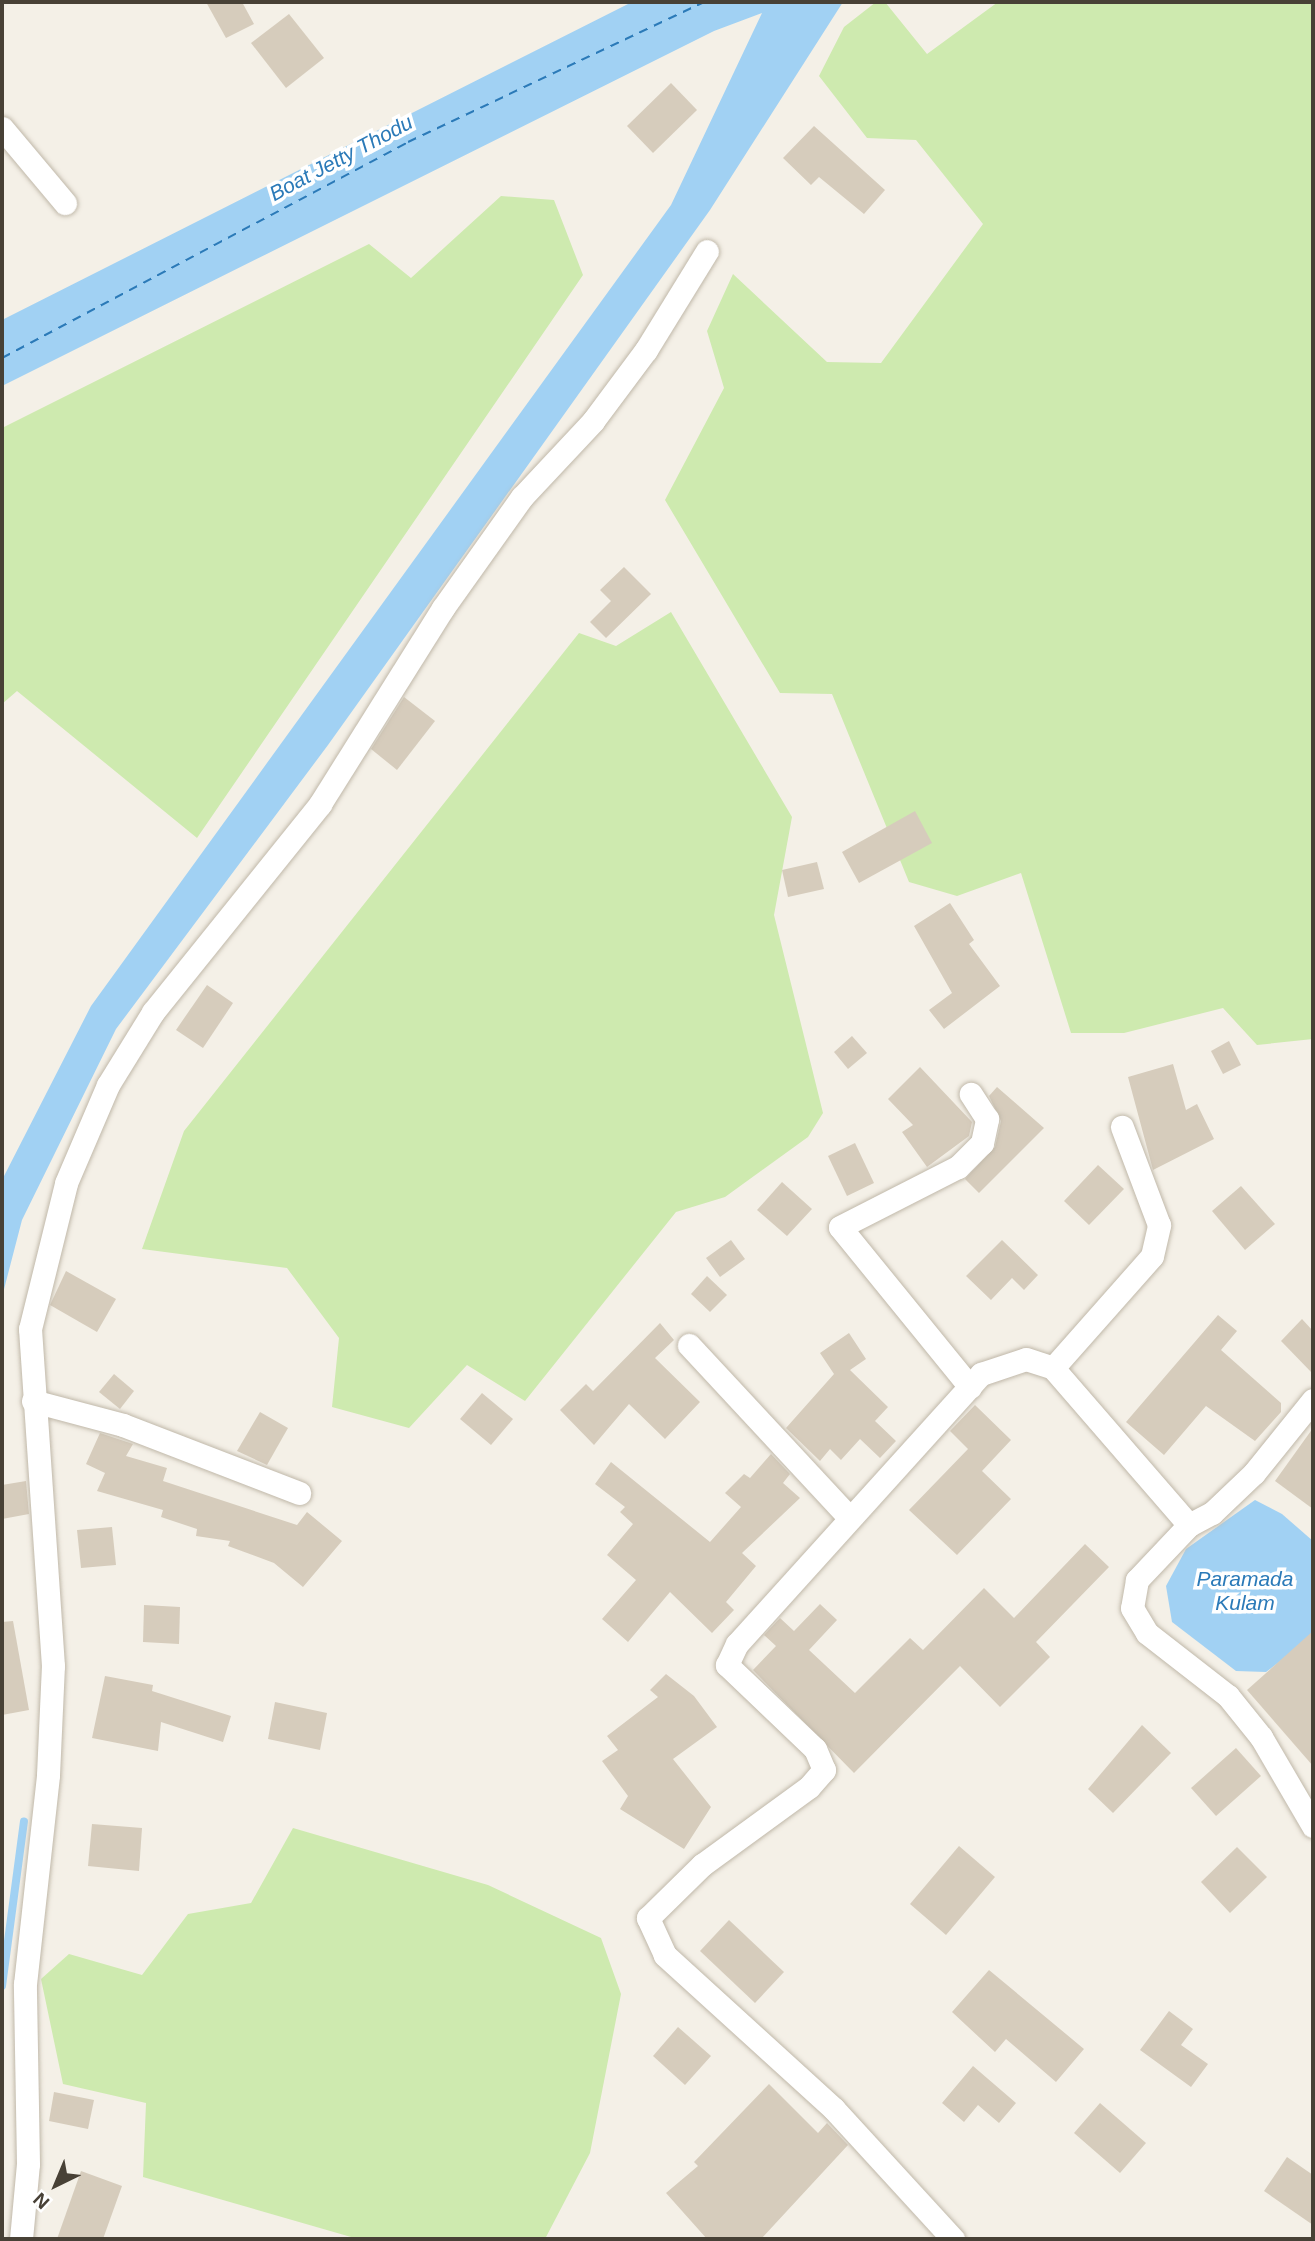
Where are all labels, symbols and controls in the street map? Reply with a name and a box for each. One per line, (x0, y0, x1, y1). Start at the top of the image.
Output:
water label: Boat Jetty Thodu (265, 110, 417, 206)
water label: Paramada Kulam (1197, 1566, 1293, 1616)
north arrow (21, 2150, 91, 2220)
text: N (29, 2188, 54, 2213)

